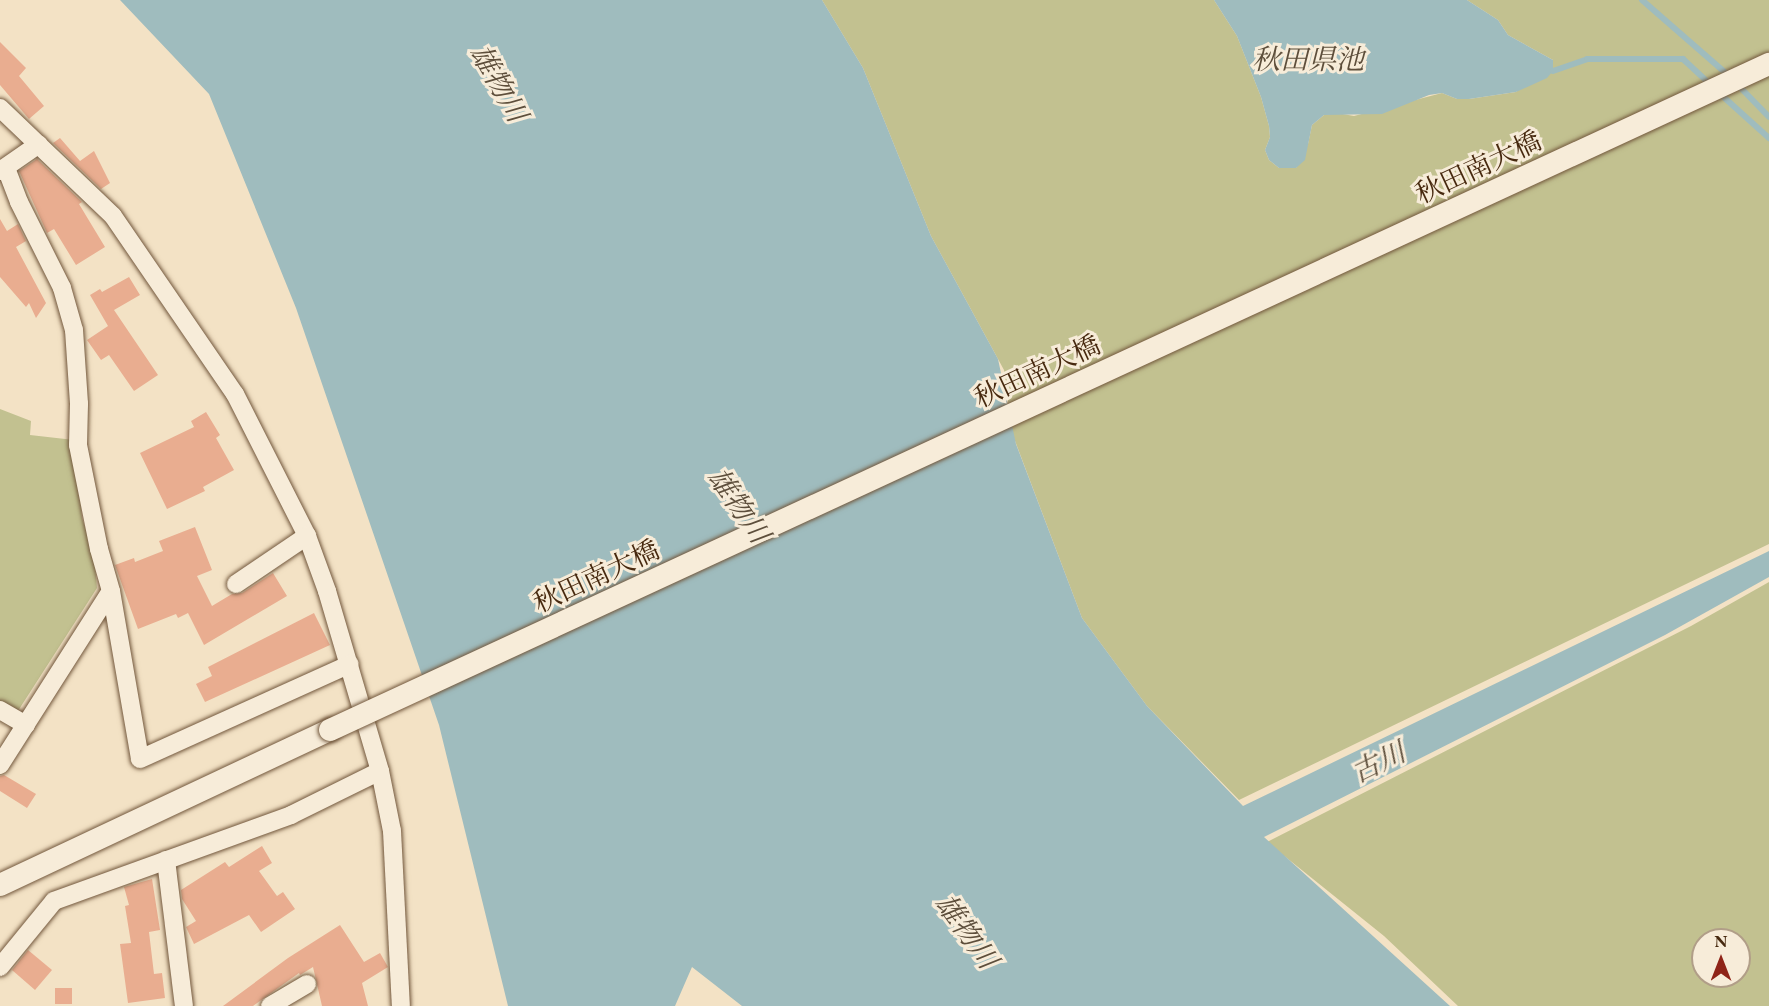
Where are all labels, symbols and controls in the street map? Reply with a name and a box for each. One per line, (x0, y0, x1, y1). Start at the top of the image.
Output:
water label: 雄物川 (463, 38, 535, 128)
water label: 秋田県池 (1252, 42, 1364, 76)
street label: 秋田南大橋 (1410, 124, 1546, 210)
street label: 秋田南大橋 (969, 328, 1105, 414)
water label: 雄物川 (701, 461, 777, 549)
street label: 秋田南大橋 (528, 533, 664, 619)
water label: 古川 (1345, 735, 1411, 789)
water label: 雄物川 (929, 887, 1005, 975)
north arrow (1691, 928, 1751, 988)
text: N (1715, 931, 1727, 952)

